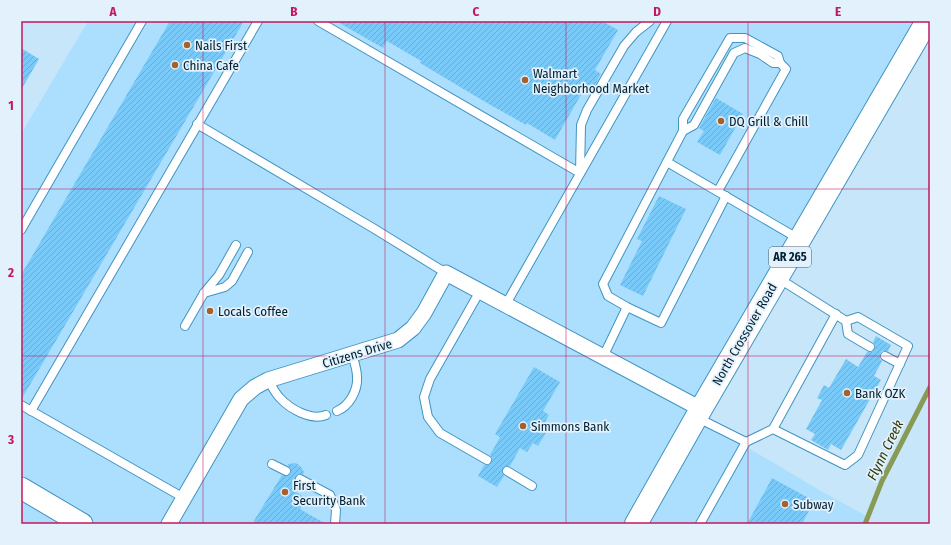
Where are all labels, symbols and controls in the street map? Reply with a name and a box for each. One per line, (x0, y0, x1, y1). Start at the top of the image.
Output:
text: A (108, 4, 117, 19)
text: B (290, 4, 298, 19)
text: C (473, 4, 480, 19)
text: D (653, 4, 661, 19)
text: E (835, 4, 841, 19)
place label: Nails First (195, 38, 248, 53)
marker: Nails First (182, 40, 192, 50)
place label: China Cafe (183, 58, 239, 73)
marker: China Cafe (170, 60, 180, 70)
place label: Walmart Neighborhood Market (533, 66, 650, 96)
marker: Walmart Neighborhood Market (520, 75, 530, 85)
text: 1 (8, 98, 14, 113)
place label: DQ Grill & Chill (729, 114, 809, 129)
marker: DQ Grill & Chill (716, 116, 726, 126)
road number: AR 265 (769, 247, 811, 267)
text: 2 (7, 265, 14, 280)
street label: North Crossover Road (709, 281, 780, 388)
place label: Locals Coffee (218, 304, 288, 319)
marker: Locals Coffee (205, 306, 215, 316)
street label: Citizens Drive (321, 336, 394, 371)
place label: Bank OZK (855, 386, 905, 401)
marker: Bank OZK (842, 388, 852, 398)
water label: Flynn Creek (864, 417, 907, 483)
place label: Simmons Bank (531, 419, 610, 434)
marker: Simmons Bank (518, 421, 528, 431)
text: 3 (7, 432, 14, 447)
place label: First Security Bank (293, 478, 366, 508)
marker: First Security Bank (280, 487, 290, 497)
place label: Subway (793, 497, 834, 512)
marker: Subway (780, 499, 790, 509)

